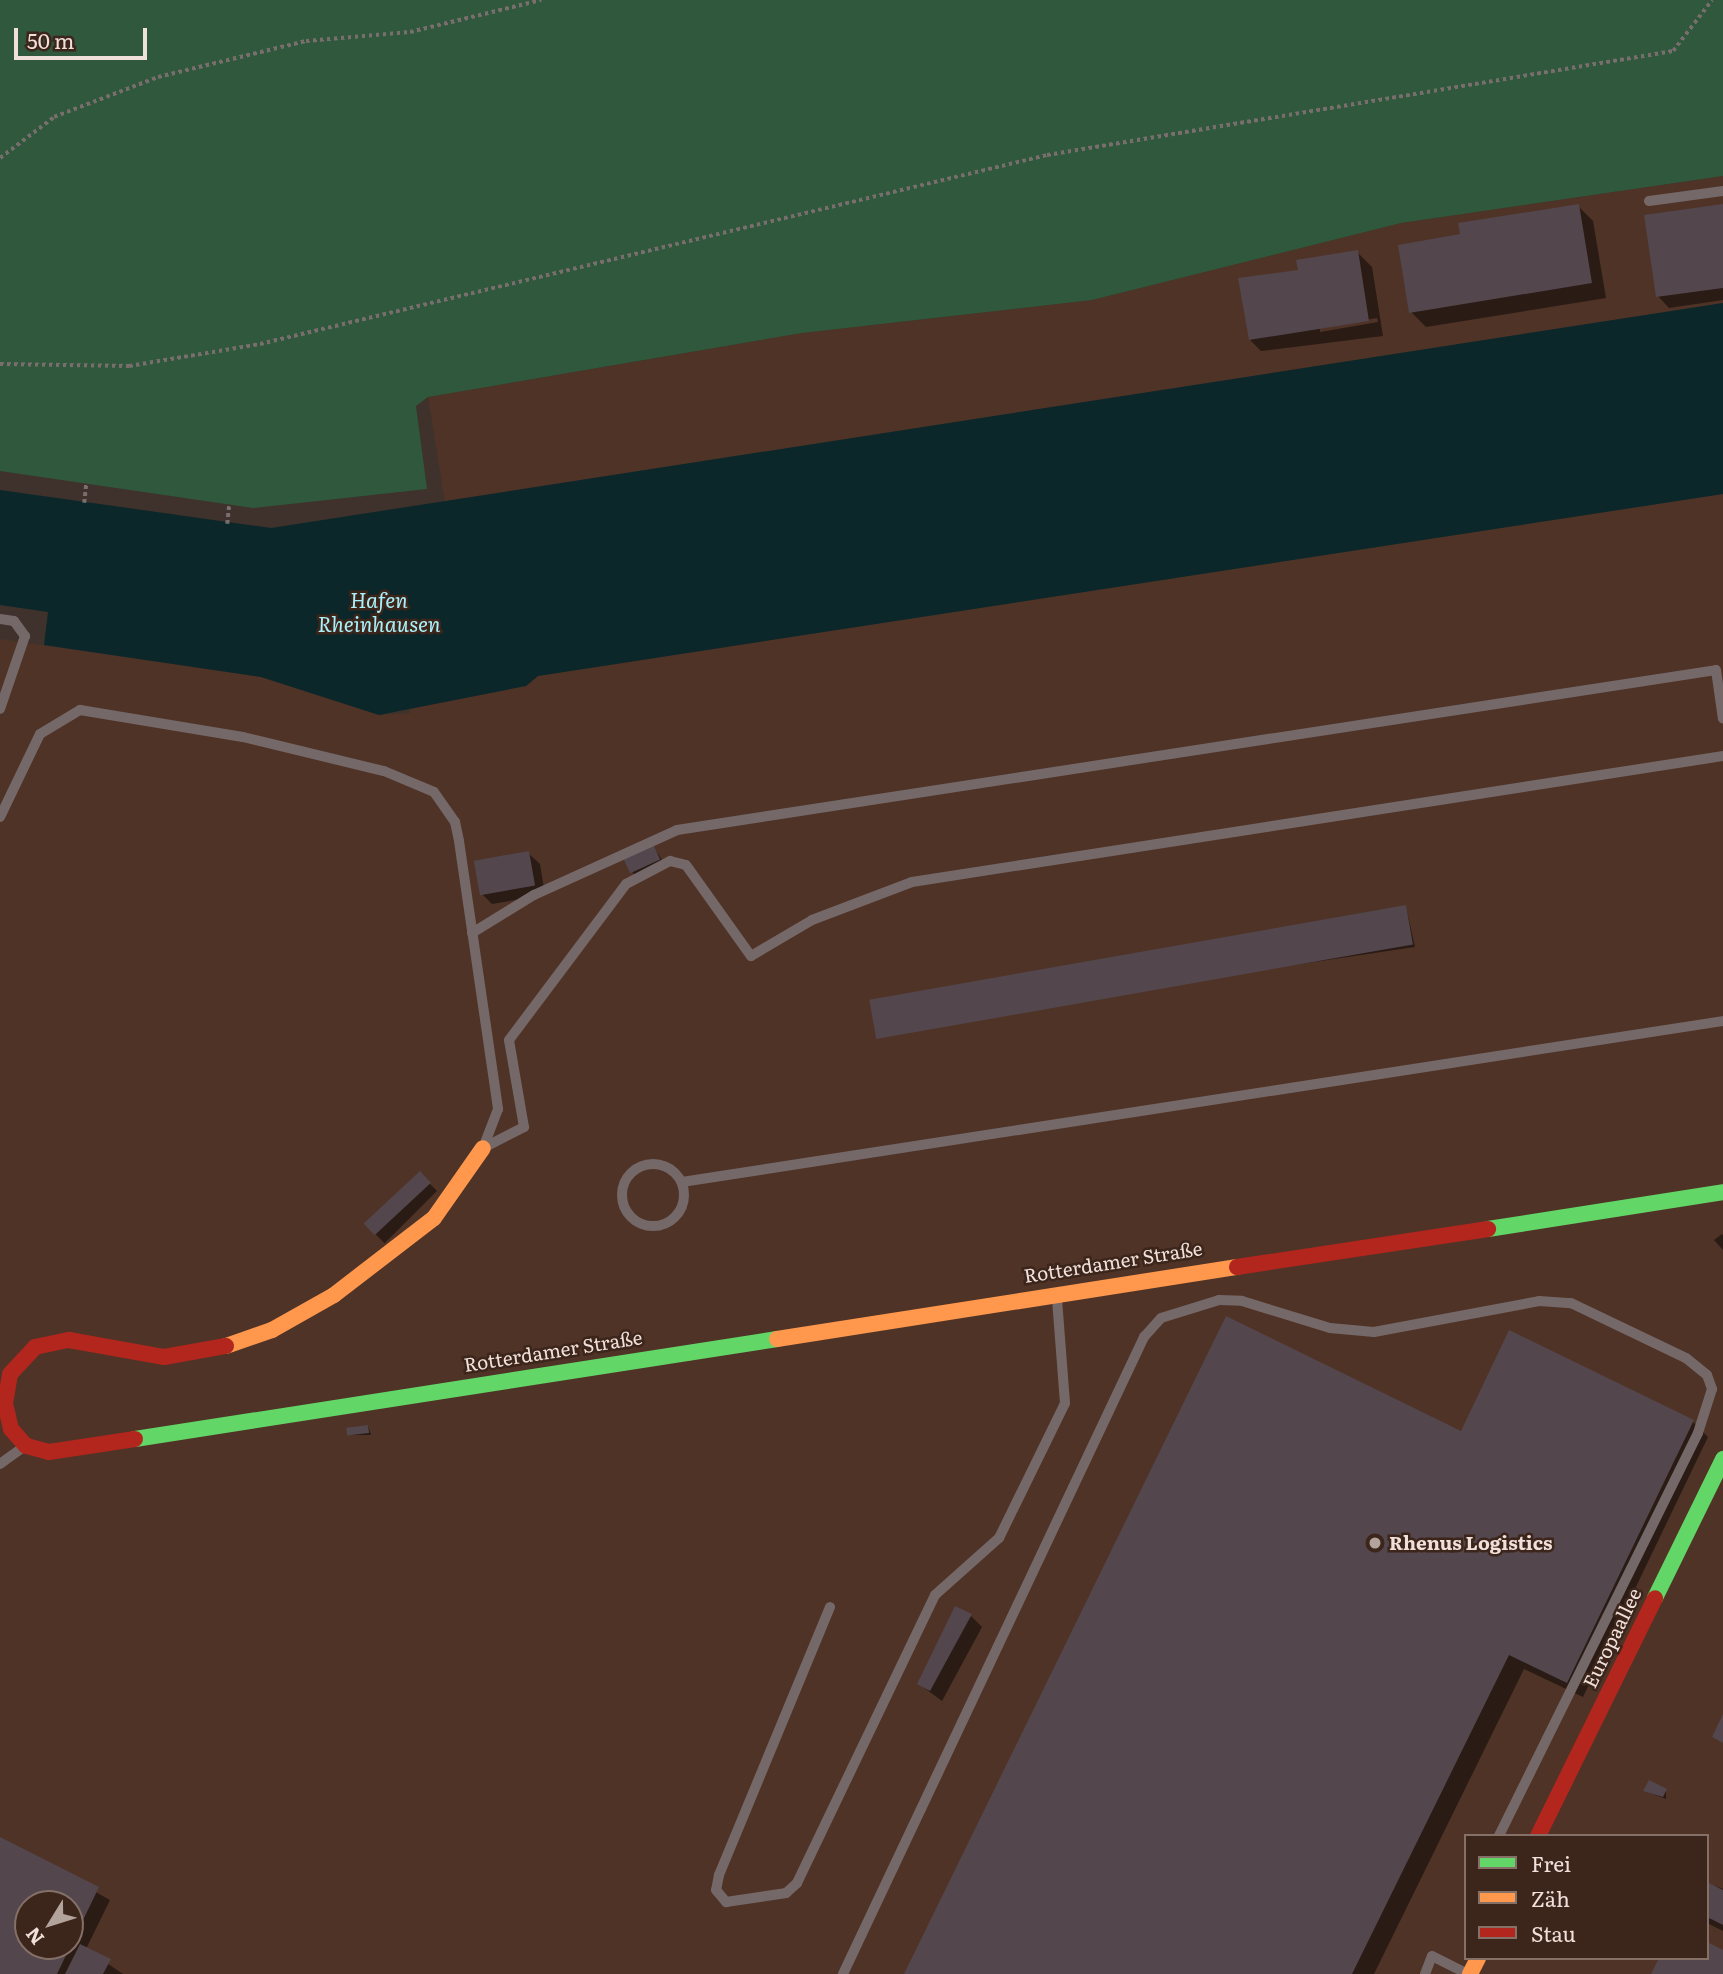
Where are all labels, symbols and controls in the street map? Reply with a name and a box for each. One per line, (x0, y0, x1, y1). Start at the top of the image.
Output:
scale bar (18, 14, 150, 58)
text: 50 m (27, 24, 74, 55)
water label: Hafen Rheinhausen (317, 586, 441, 636)
street label: Rotterdamer Straße (1022, 1237, 1204, 1287)
street label: Rotterdamer Straße (462, 1326, 644, 1376)
place label: Rhenus Logistics (1389, 1532, 1553, 1554)
marker: Rhenus Logistics (1367, 1535, 1383, 1551)
street label: Europaallee (1578, 1584, 1646, 1692)
legend (1464, 1834, 1709, 1960)
text: Frei (1531, 1847, 1571, 1878)
text: Zäh (1531, 1882, 1570, 1913)
north arrow (14, 1890, 84, 1960)
text: Stau (1531, 1917, 1576, 1948)
text: N (18, 1922, 50, 1952)

